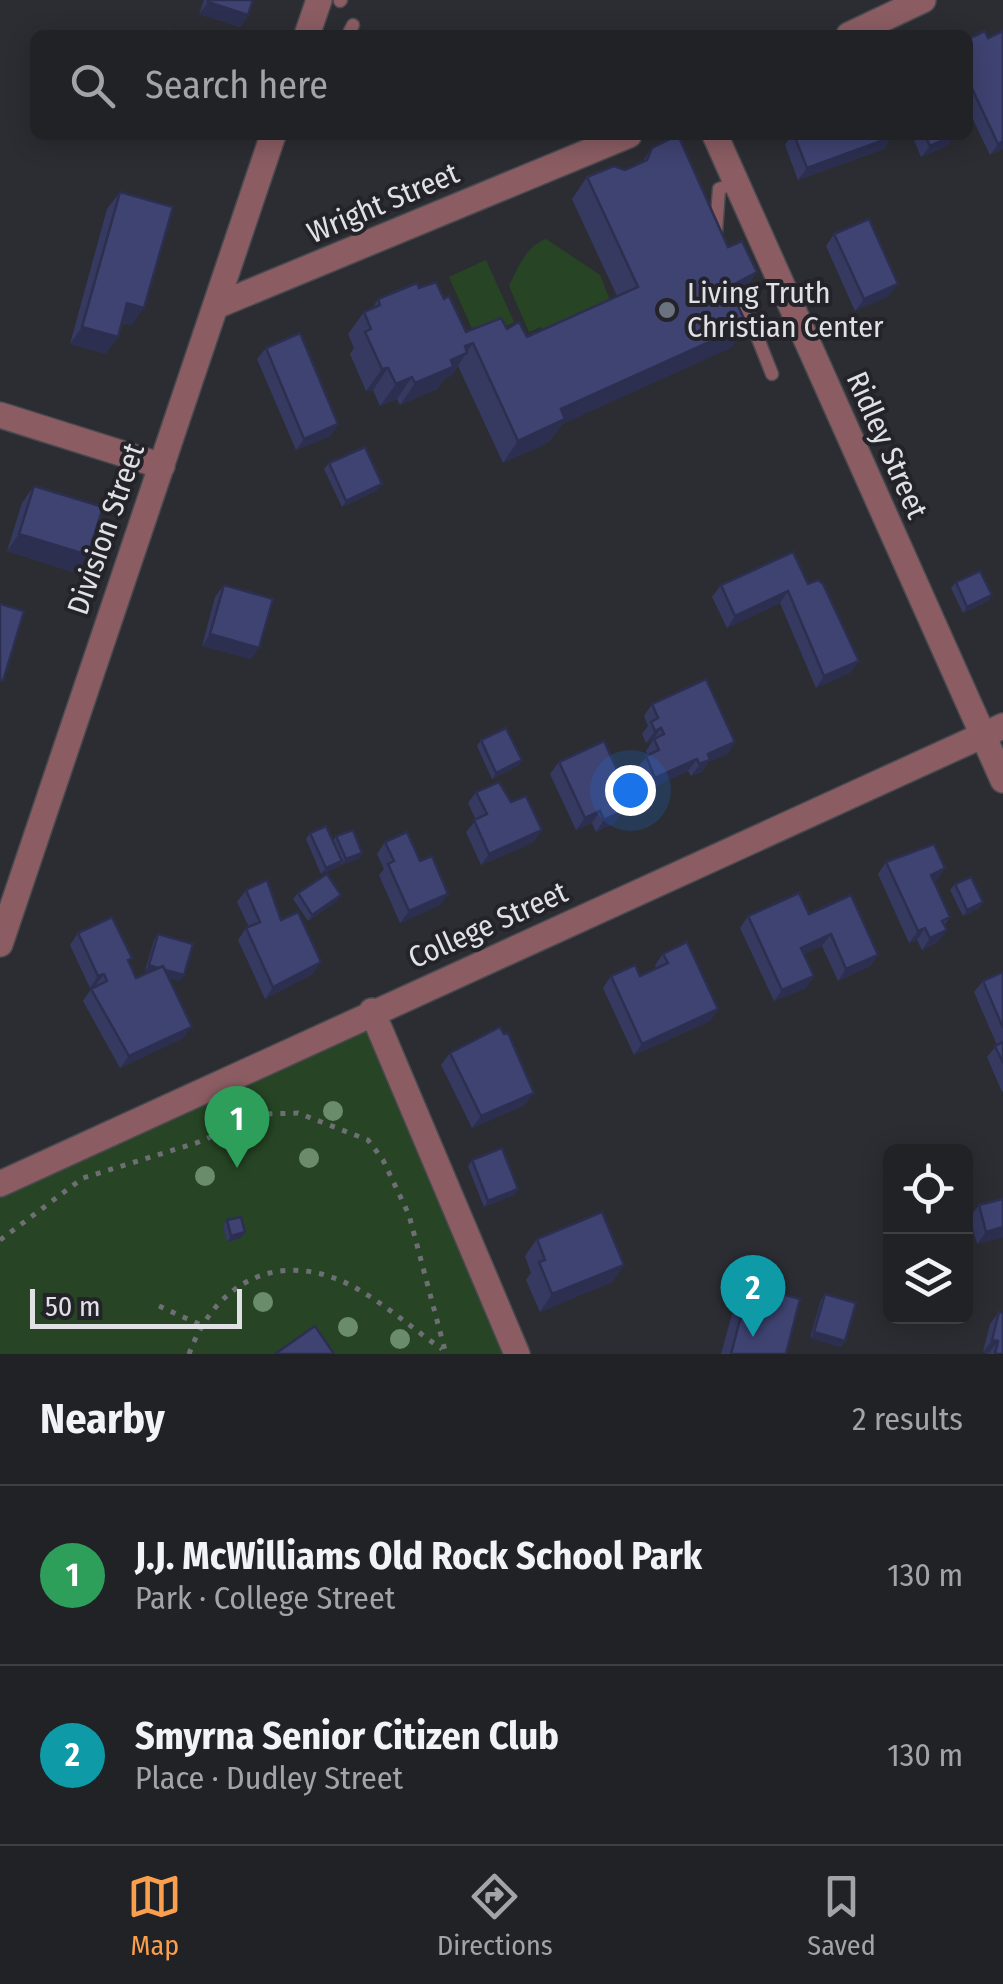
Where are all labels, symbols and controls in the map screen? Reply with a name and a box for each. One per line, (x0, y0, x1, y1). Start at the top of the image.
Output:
search box (30, 30, 973, 140)
icon: search (65, 58, 120, 113)
text: Search here (145, 62, 328, 108)
street label: Wright Street (302, 155, 464, 251)
place label: Living Truth Christian Center (687, 275, 884, 345)
marker: Living Truth Christian Center (656, 299, 678, 321)
street label: Ridley Street (839, 366, 935, 524)
street label: Division Street (60, 438, 152, 619)
your location (605, 765, 656, 816)
street label: College Street (403, 874, 573, 976)
pin: 1 (204, 1086, 270, 1168)
map controls (883, 1144, 973, 1324)
button: locate (883, 1144, 973, 1234)
button: layers (883, 1234, 973, 1324)
pin: 2 (720, 1254, 786, 1337)
scale bar (30, 1284, 242, 1328)
text: 50 m (45, 1290, 101, 1323)
text: Nearby (40, 1394, 165, 1444)
text: 2 results (852, 1400, 963, 1438)
text: J.J. McWilliams Old Rock School Park (135, 1533, 702, 1579)
text: 1 (66, 1556, 79, 1594)
text: 130 m (887, 1556, 963, 1594)
text: Park · College Street (135, 1579, 395, 1617)
text: Smyrna Senior Citizen Club (135, 1713, 559, 1759)
text: 2 (65, 1736, 80, 1774)
text: 130 m (887, 1736, 963, 1774)
text: Place · Dudley Street (135, 1759, 403, 1797)
tab: Map (127, 1869, 182, 1962)
tab: Directions (437, 1869, 553, 1962)
tab: Saved (807, 1869, 876, 1962)

